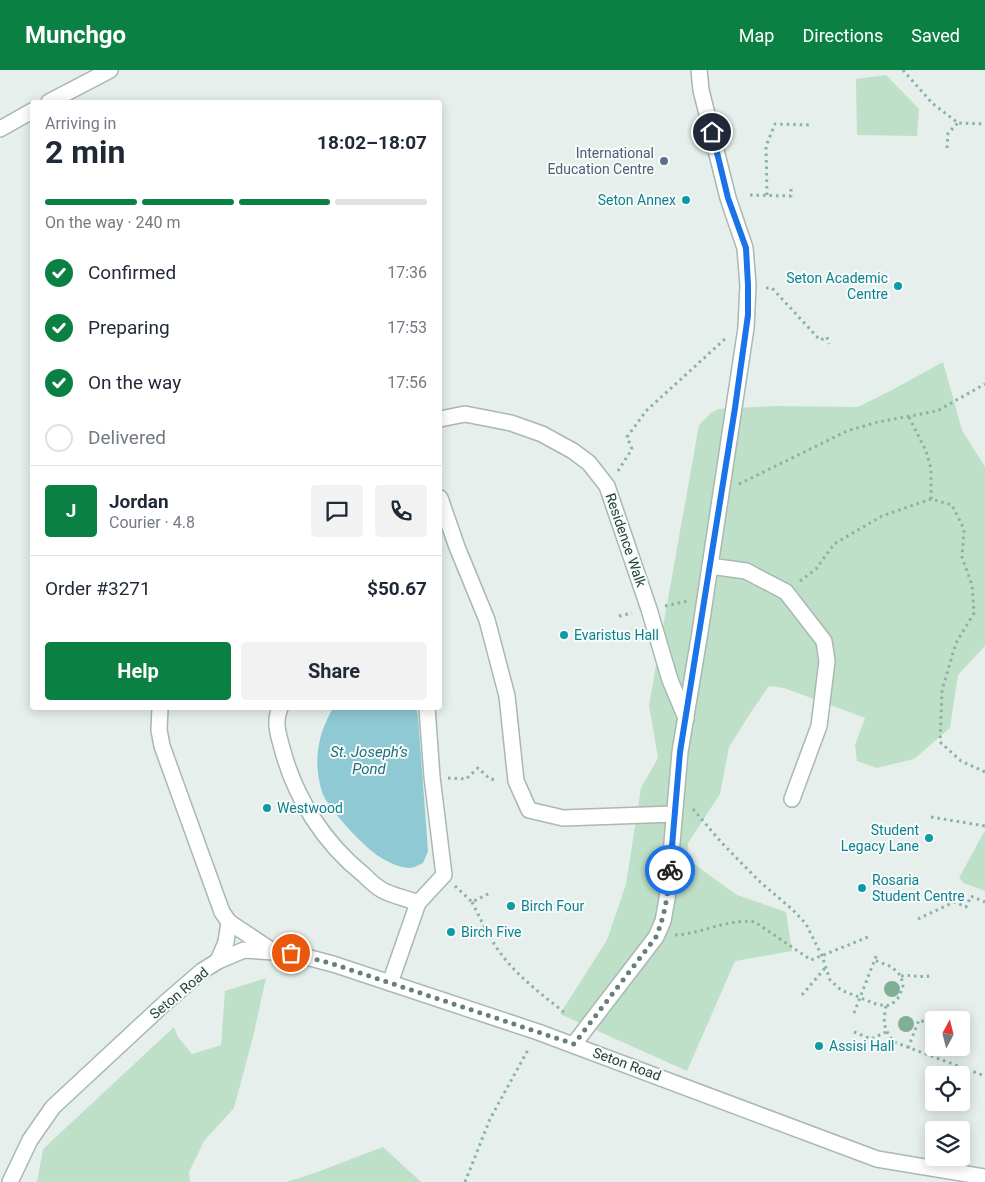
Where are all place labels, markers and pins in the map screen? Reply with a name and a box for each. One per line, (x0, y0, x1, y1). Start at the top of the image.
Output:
pin (691, 111, 733, 153)
place label: International Education Centre (548, 145, 654, 177)
marker: International Education Centre (658, 155, 670, 167)
place label: Seton Annex (598, 192, 676, 208)
marker: Seton Annex (680, 194, 692, 206)
place label: Seton Academic Centre (786, 270, 888, 302)
marker: Seton Academic Centre (892, 280, 904, 292)
place label: Evaristus Hall (574, 627, 659, 643)
marker: Evaristus Hall (558, 629, 570, 641)
place label: Westwood (277, 800, 343, 816)
marker: Westwood (261, 802, 273, 814)
place label: Student Legacy Lane (841, 822, 919, 854)
marker: Student Legacy Lane (923, 832, 935, 844)
place label: Rosaria Student Centre (872, 872, 965, 904)
marker: Rosaria Student Centre (856, 882, 868, 894)
place label: Birch Four (521, 898, 585, 914)
marker: Birch Four (505, 900, 517, 912)
place label: Birch Five (461, 924, 522, 940)
marker: Birch Five (445, 926, 457, 938)
pin (270, 932, 312, 974)
place label: Assisi Hall (829, 1038, 895, 1054)
marker: Assisi Hall (813, 1040, 825, 1052)

